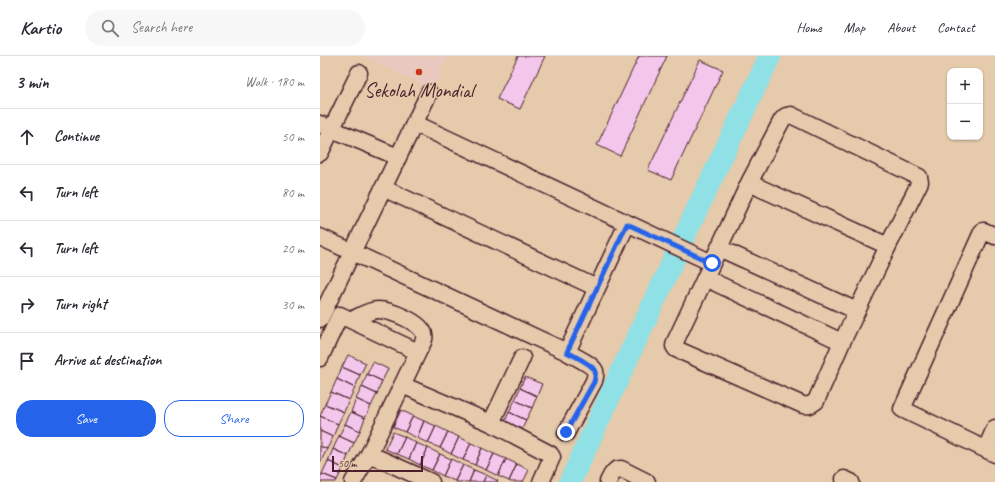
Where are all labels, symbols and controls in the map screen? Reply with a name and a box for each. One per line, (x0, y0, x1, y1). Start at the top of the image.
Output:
search box (85, 10, 365, 46)
text: Kartio (20, 16, 61, 40)
icon: search (99, 17, 121, 39)
text: Search here (131, 18, 192, 37)
text: Home (796, 19, 822, 36)
text: Map (844, 19, 865, 36)
text: About (887, 19, 915, 36)
text: Contact (937, 19, 975, 36)
marker: Sekolah Mondial (414, 67, 424, 77)
map controls (947, 68, 983, 140)
button: + (947, 68, 983, 104)
text: 3 min (16, 72, 49, 93)
text: Walk · 180 m (245, 74, 304, 90)
place label: Sekolah Mondial (364, 78, 477, 103)
button: − (947, 104, 983, 140)
icon: ahead (16, 126, 38, 148)
text: Continue (54, 127, 99, 146)
text: 50 m (282, 129, 304, 145)
icon: left (16, 182, 38, 204)
text: Turn left (54, 183, 97, 202)
text: 80 m (282, 185, 304, 201)
icon: left (16, 238, 38, 260)
text: Turn left (54, 239, 97, 258)
text: 20 m (282, 241, 304, 257)
route start (703, 254, 721, 272)
icon: right (16, 294, 38, 316)
text: Turn right (54, 295, 107, 314)
text: 30 m (282, 297, 304, 313)
icon: arrive (16, 350, 38, 372)
text: Arrive at destination (54, 351, 161, 370)
button: Save (16, 400, 156, 437)
button: Share (164, 400, 304, 437)
route end (557, 423, 575, 441)
scale bar (332, 454, 423, 473)
text: 50 m (338, 456, 357, 470)

